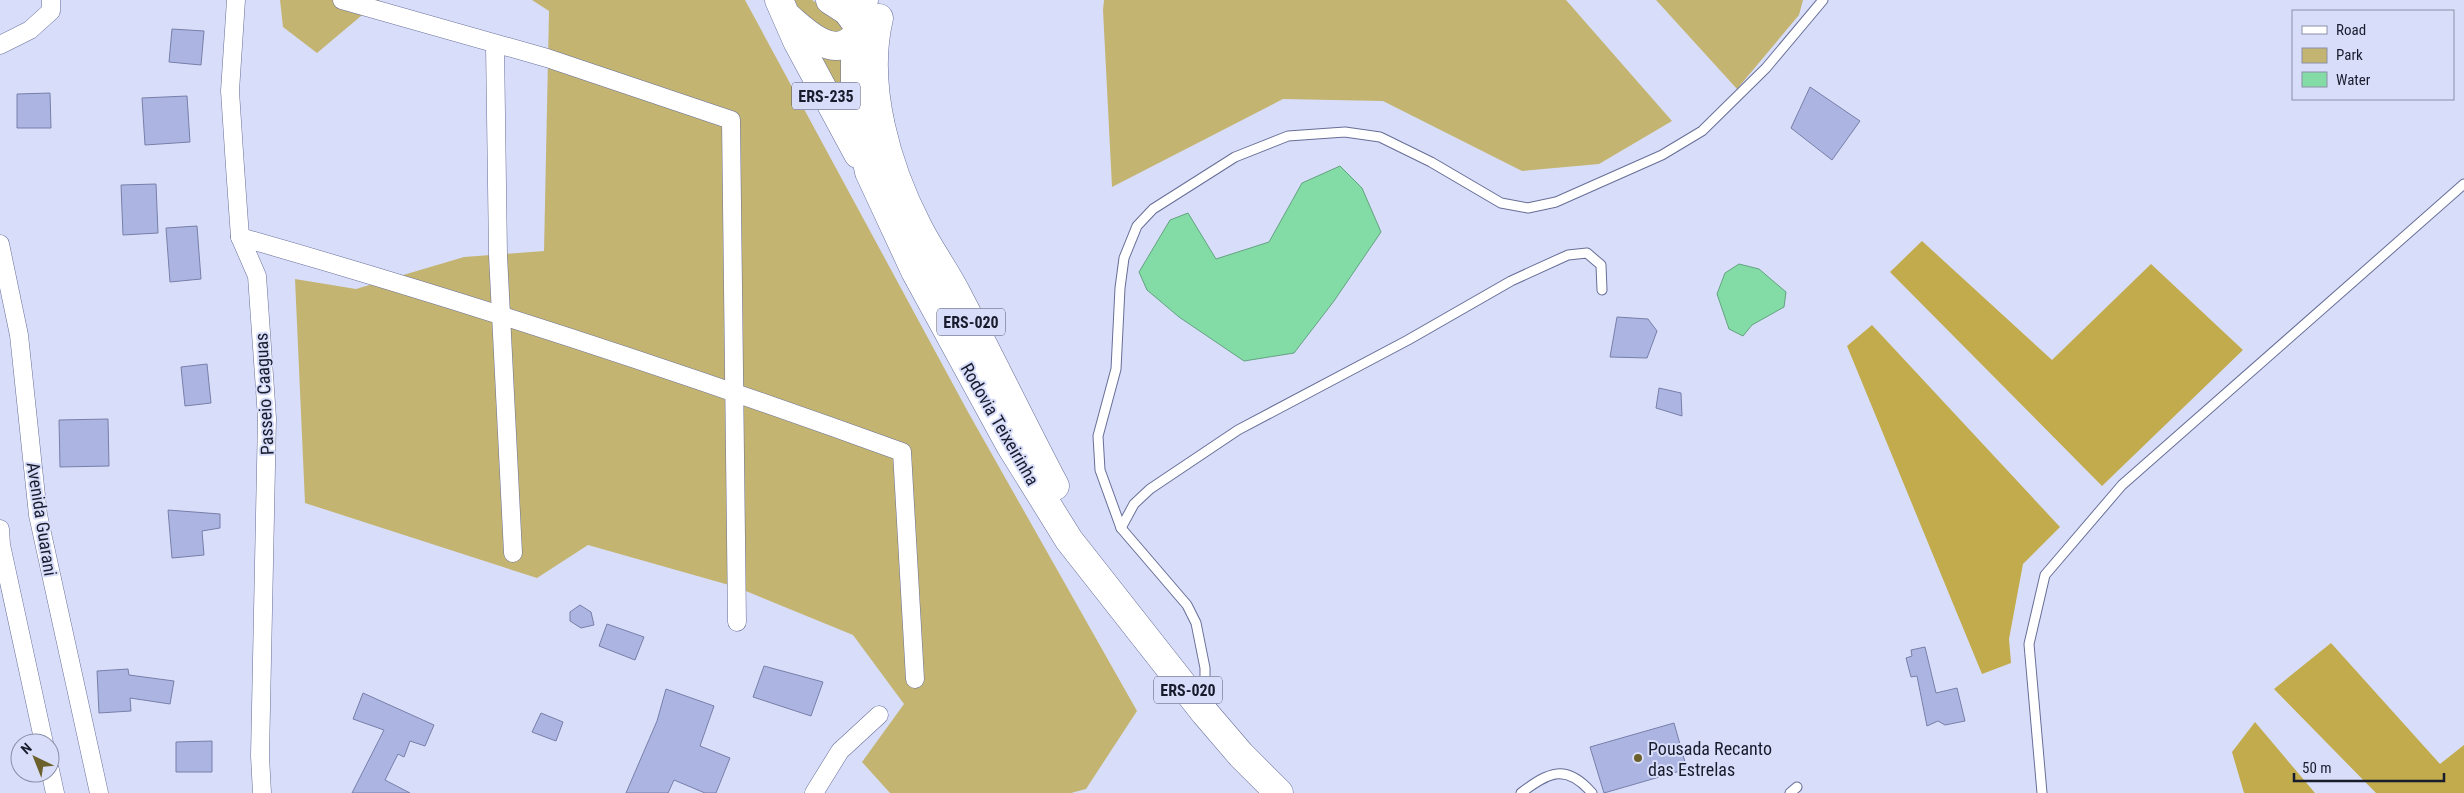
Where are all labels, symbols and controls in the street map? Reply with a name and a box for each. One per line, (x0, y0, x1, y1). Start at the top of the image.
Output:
legend (2292, 10, 2454, 100)
text: Road (2336, 21, 2366, 39)
text: Park (2336, 46, 2363, 64)
text: Water (2336, 71, 2371, 89)
road number: ERS-235 (792, 82, 860, 110)
road number: ERS-020 (937, 308, 1005, 336)
street label: Passeio Caaguas (250, 332, 278, 456)
street label: Rodovia Teixeirinha (956, 359, 1044, 489)
street label: Avenida Guarani (23, 461, 61, 577)
road number: ERS-020 (1154, 676, 1222, 704)
north arrow (10, 733, 60, 783)
place label: Pousada Recanto das Estrelas (1648, 738, 1772, 780)
text: N (18, 740, 35, 757)
scale bar (2294, 750, 2444, 782)
marker: Pousada Recanto das Estrelas (1632, 752, 1644, 764)
text: 50 m (2302, 759, 2332, 777)

